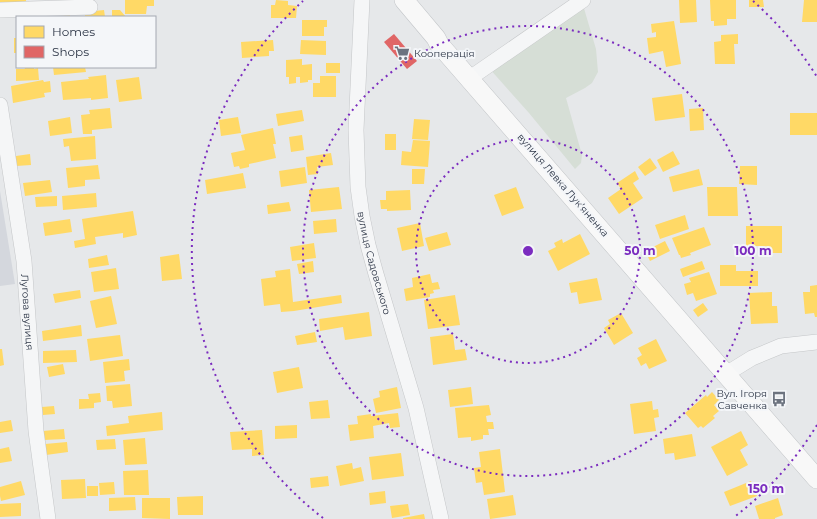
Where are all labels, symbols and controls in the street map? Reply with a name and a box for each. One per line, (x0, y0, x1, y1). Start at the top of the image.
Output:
legend (16, 16, 156, 68)
text: Homes (52, 24, 95, 39)
text: Shops (52, 44, 89, 59)
supermarket icon: Кооперація (393, 44, 411, 62)
place label: Кооперація (414, 47, 475, 60)
street label: вулиця Левка Лукʼяненка (514, 131, 612, 239)
street label: вулиця Садовського (355, 211, 394, 316)
text: 50 m (624, 243, 656, 258)
text: 100 m (735, 243, 771, 258)
centre of rings (521, 244, 535, 258)
street label: Лугова вулиця (18, 273, 37, 351)
place label: Вул. Ігоря Савченка (716, 387, 767, 412)
bus stop icon: Вул. Ігоря Савченка (770, 390, 788, 408)
text: 150 m (748, 481, 784, 496)

